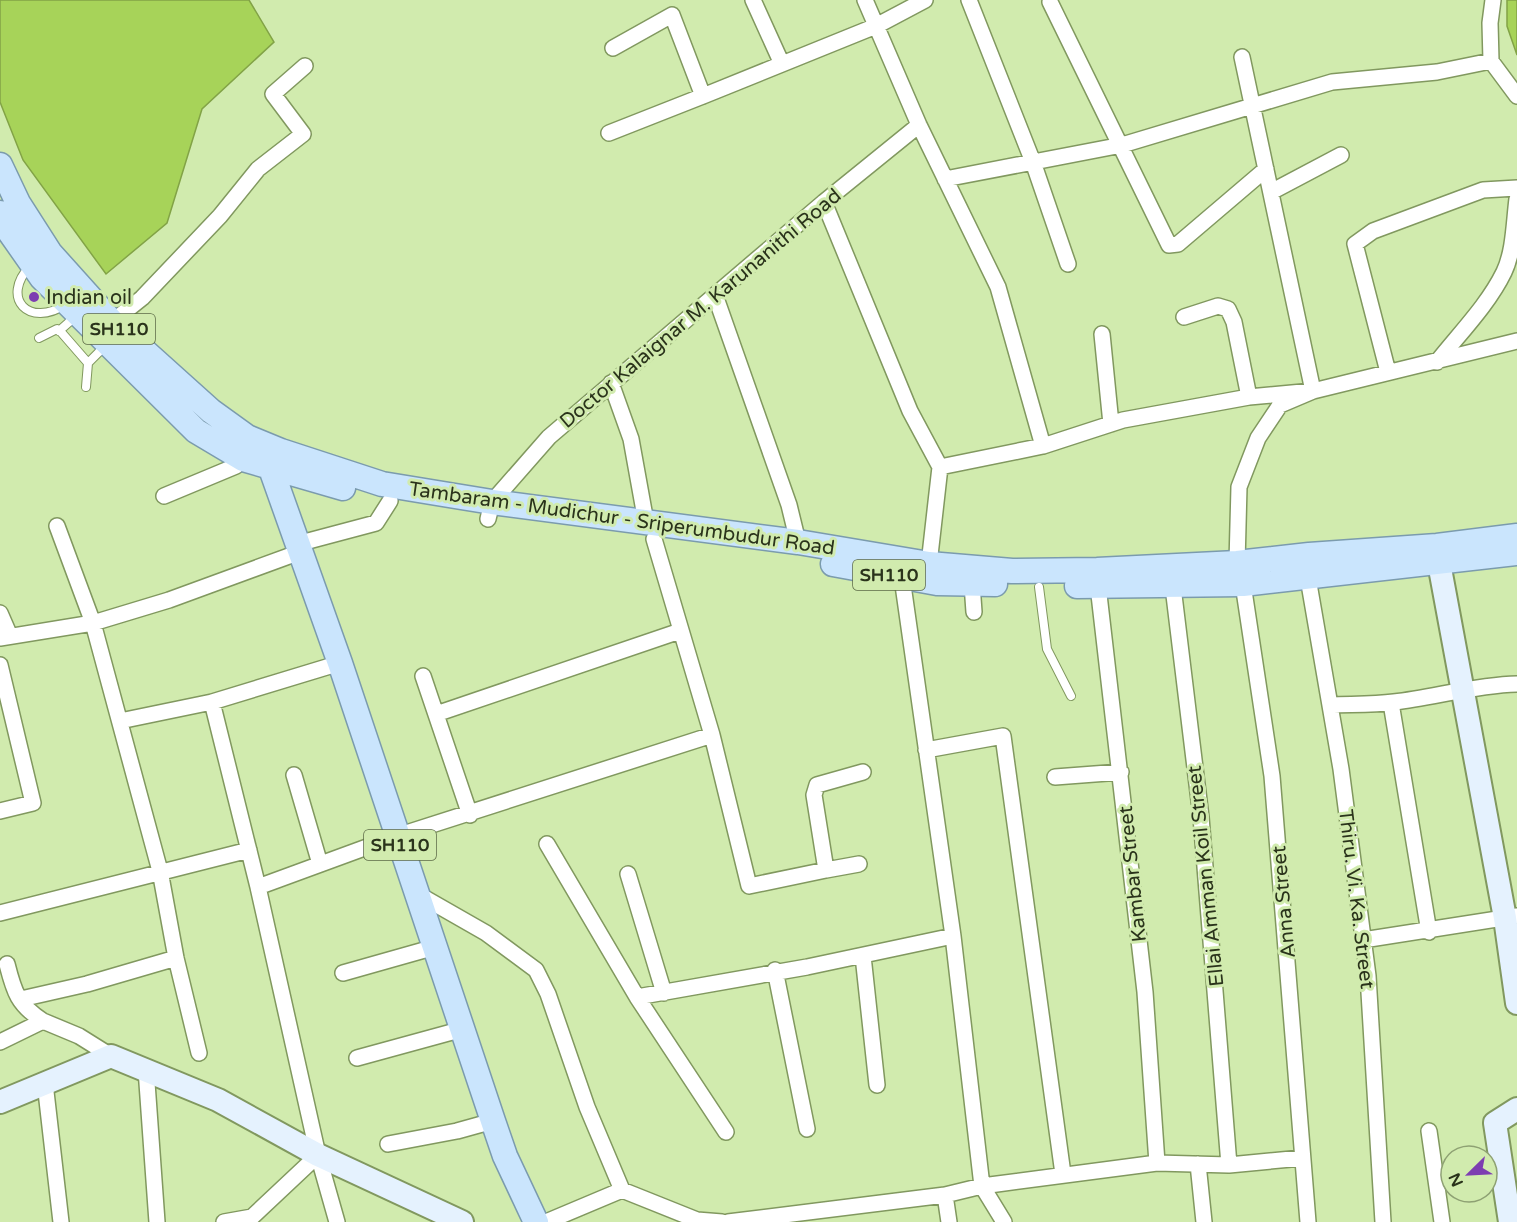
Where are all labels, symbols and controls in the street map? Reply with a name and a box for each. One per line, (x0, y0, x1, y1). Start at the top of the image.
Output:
street label: Doctor Kalaignar M. Karunanithi Road (555, 184, 846, 434)
place label: Indian oil (46, 286, 132, 310)
marker: Indian oil (27, 290, 41, 304)
road number: SH110 (83, 314, 155, 344)
street label: Tambaram - Mudichur - Sriperumbudur Road (408, 477, 836, 561)
road number: SH110 (853, 560, 925, 590)
street label: Ellai Amman Koil Street (1182, 764, 1230, 988)
street label: Kambar Street (1114, 804, 1152, 943)
street label: Thiru. Vi. Ka. Street (1333, 808, 1379, 991)
road number: SH110 (364, 830, 436, 860)
street label: Anna Street (1267, 844, 1301, 959)
north arrow (1439, 1144, 1499, 1204)
text: N (1444, 1170, 1468, 1190)

